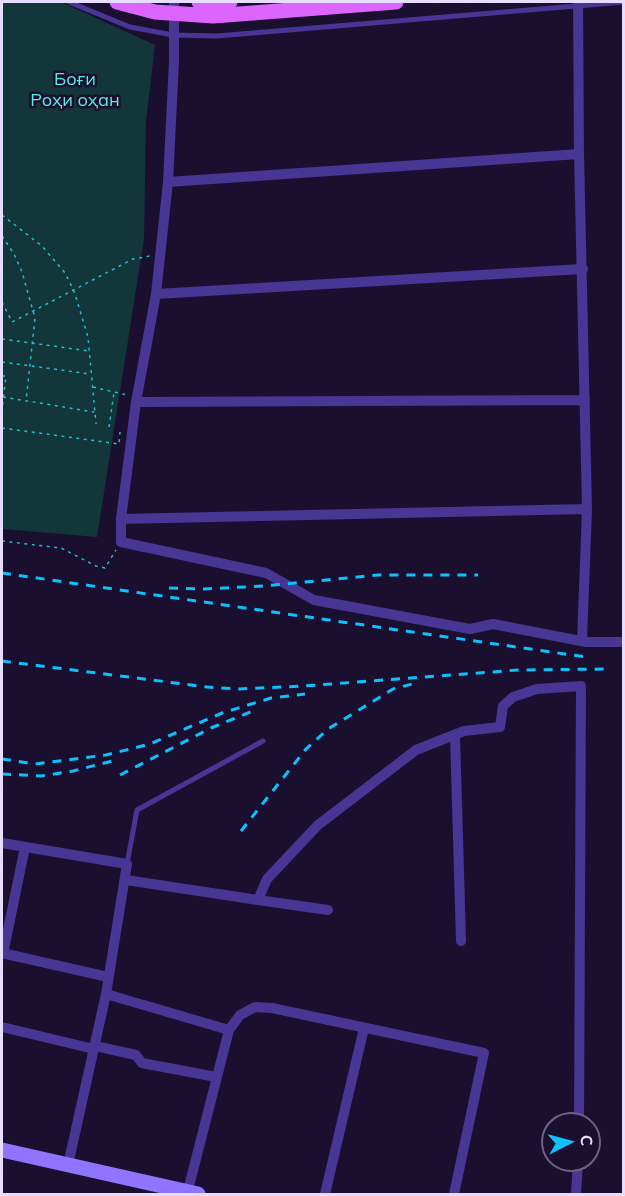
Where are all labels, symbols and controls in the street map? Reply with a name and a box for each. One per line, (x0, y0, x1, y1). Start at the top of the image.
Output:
park label: Боғи Роҳи оҳан (30, 69, 120, 112)
north arrow (541, 1112, 601, 1172)
text: С (576, 1134, 597, 1147)

